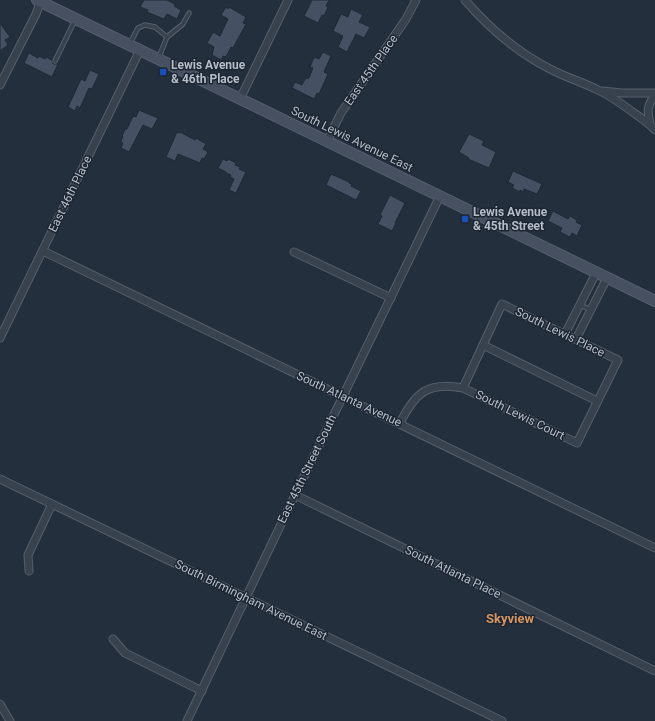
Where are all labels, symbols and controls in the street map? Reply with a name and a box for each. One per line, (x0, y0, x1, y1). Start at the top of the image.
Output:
street label: East 45th Place (341, 32, 401, 108)
place label: Lewis Avenue & 46th Place (171, 58, 246, 86)
marker: Lewis Avenue & 46th Place (158, 67, 168, 77)
street label: South Lewis Avenue East (289, 103, 415, 175)
street label: East 46th Place (45, 154, 95, 234)
place label: Lewis Avenue & 45th Street (473, 205, 548, 233)
marker: Lewis Avenue & 45th Street (460, 214, 470, 224)
street label: South Lewis Place (513, 304, 607, 360)
street label: South Atlanta Avenue (294, 368, 404, 430)
street label: South Lewis Court (473, 387, 567, 443)
street label: East 45th Street South (275, 412, 339, 526)
street label: South Atlanta Place (403, 543, 503, 601)
street label: South Birmingham Avenue East (173, 557, 329, 643)
district label: Skyview (486, 611, 534, 626)

